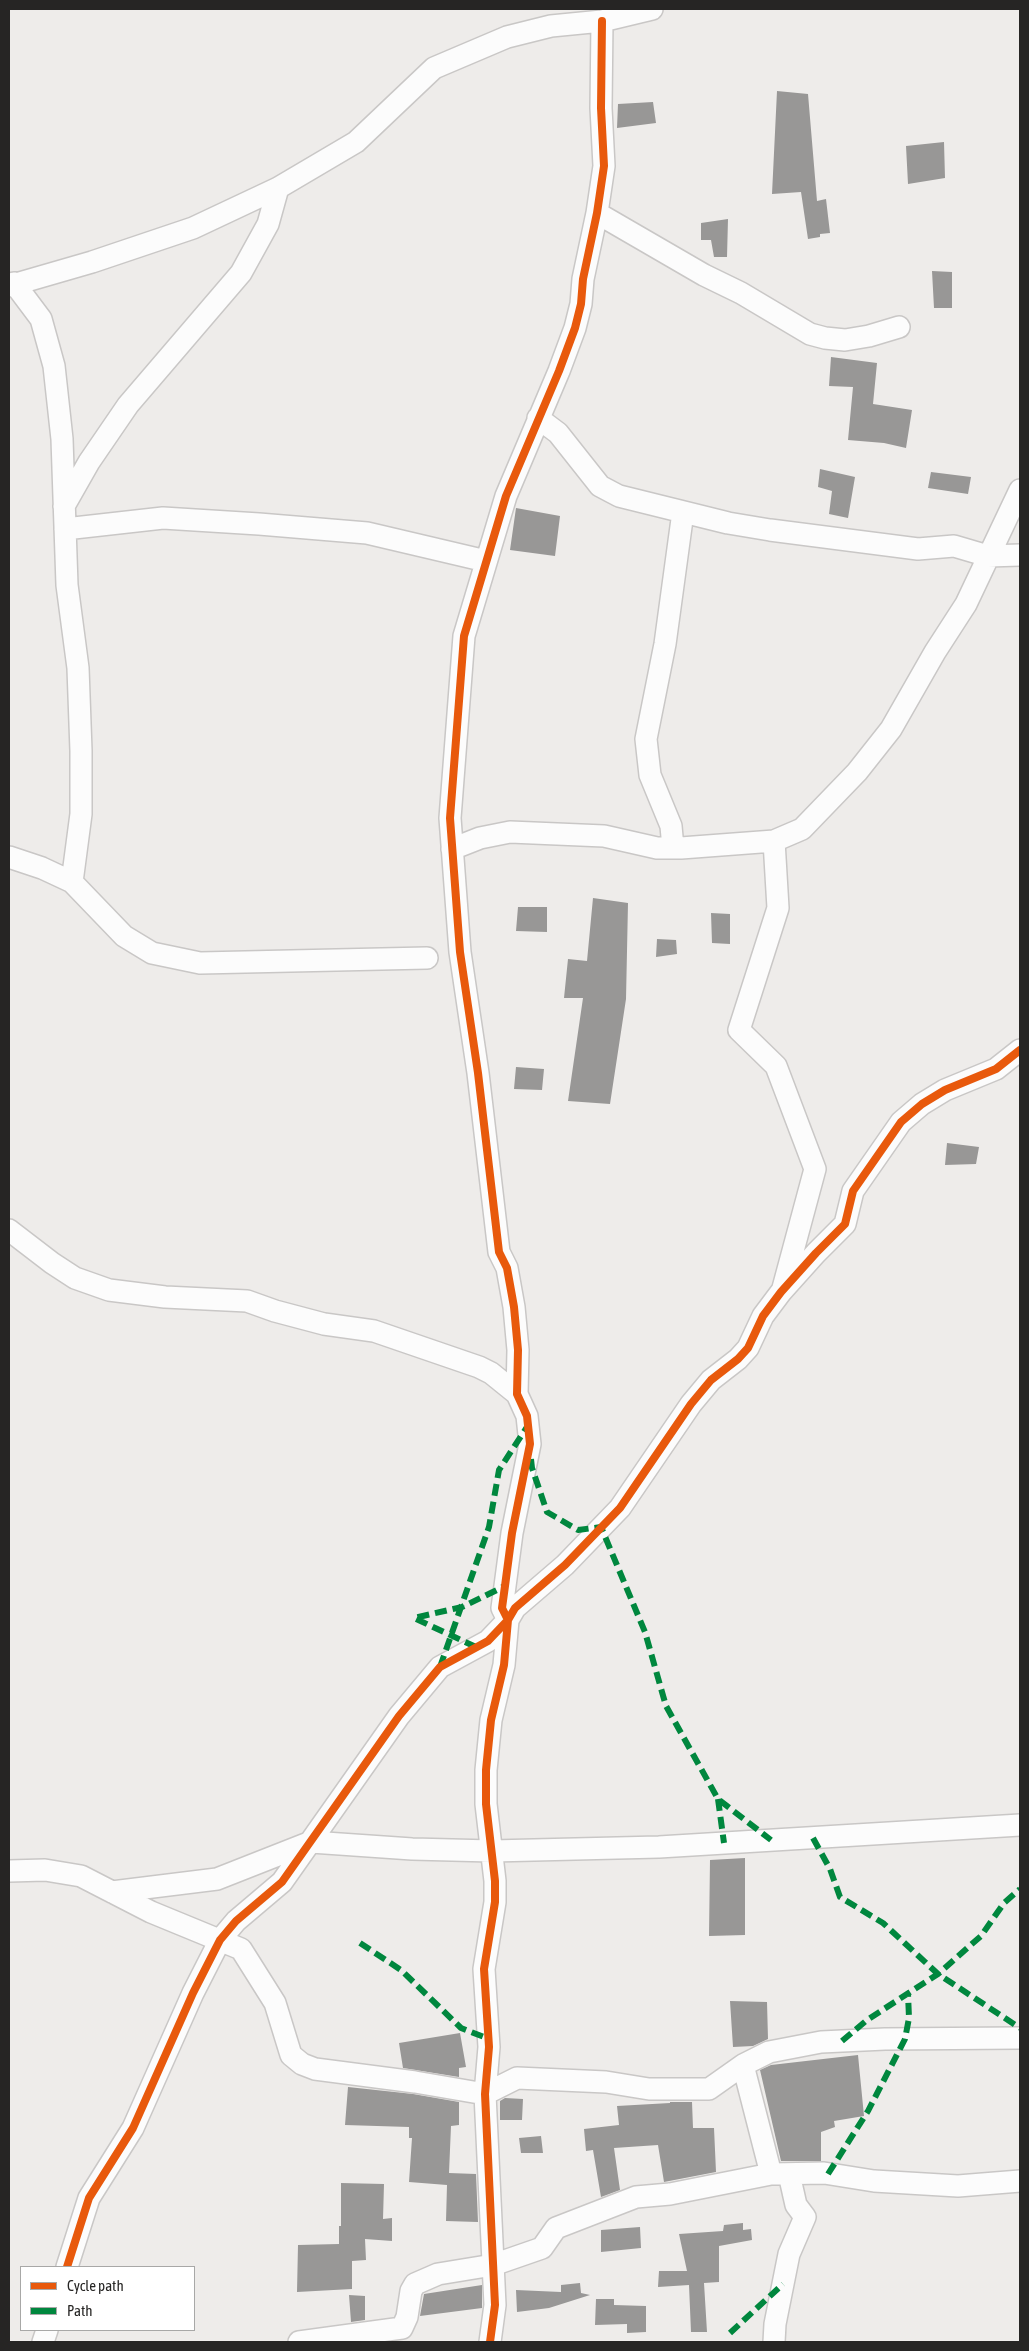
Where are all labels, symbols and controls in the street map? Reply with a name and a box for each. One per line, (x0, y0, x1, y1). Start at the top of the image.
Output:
legend (20, 2266, 195, 2331)
text: Cycle path (67, 2277, 124, 2294)
text: Path (67, 2302, 93, 2319)

